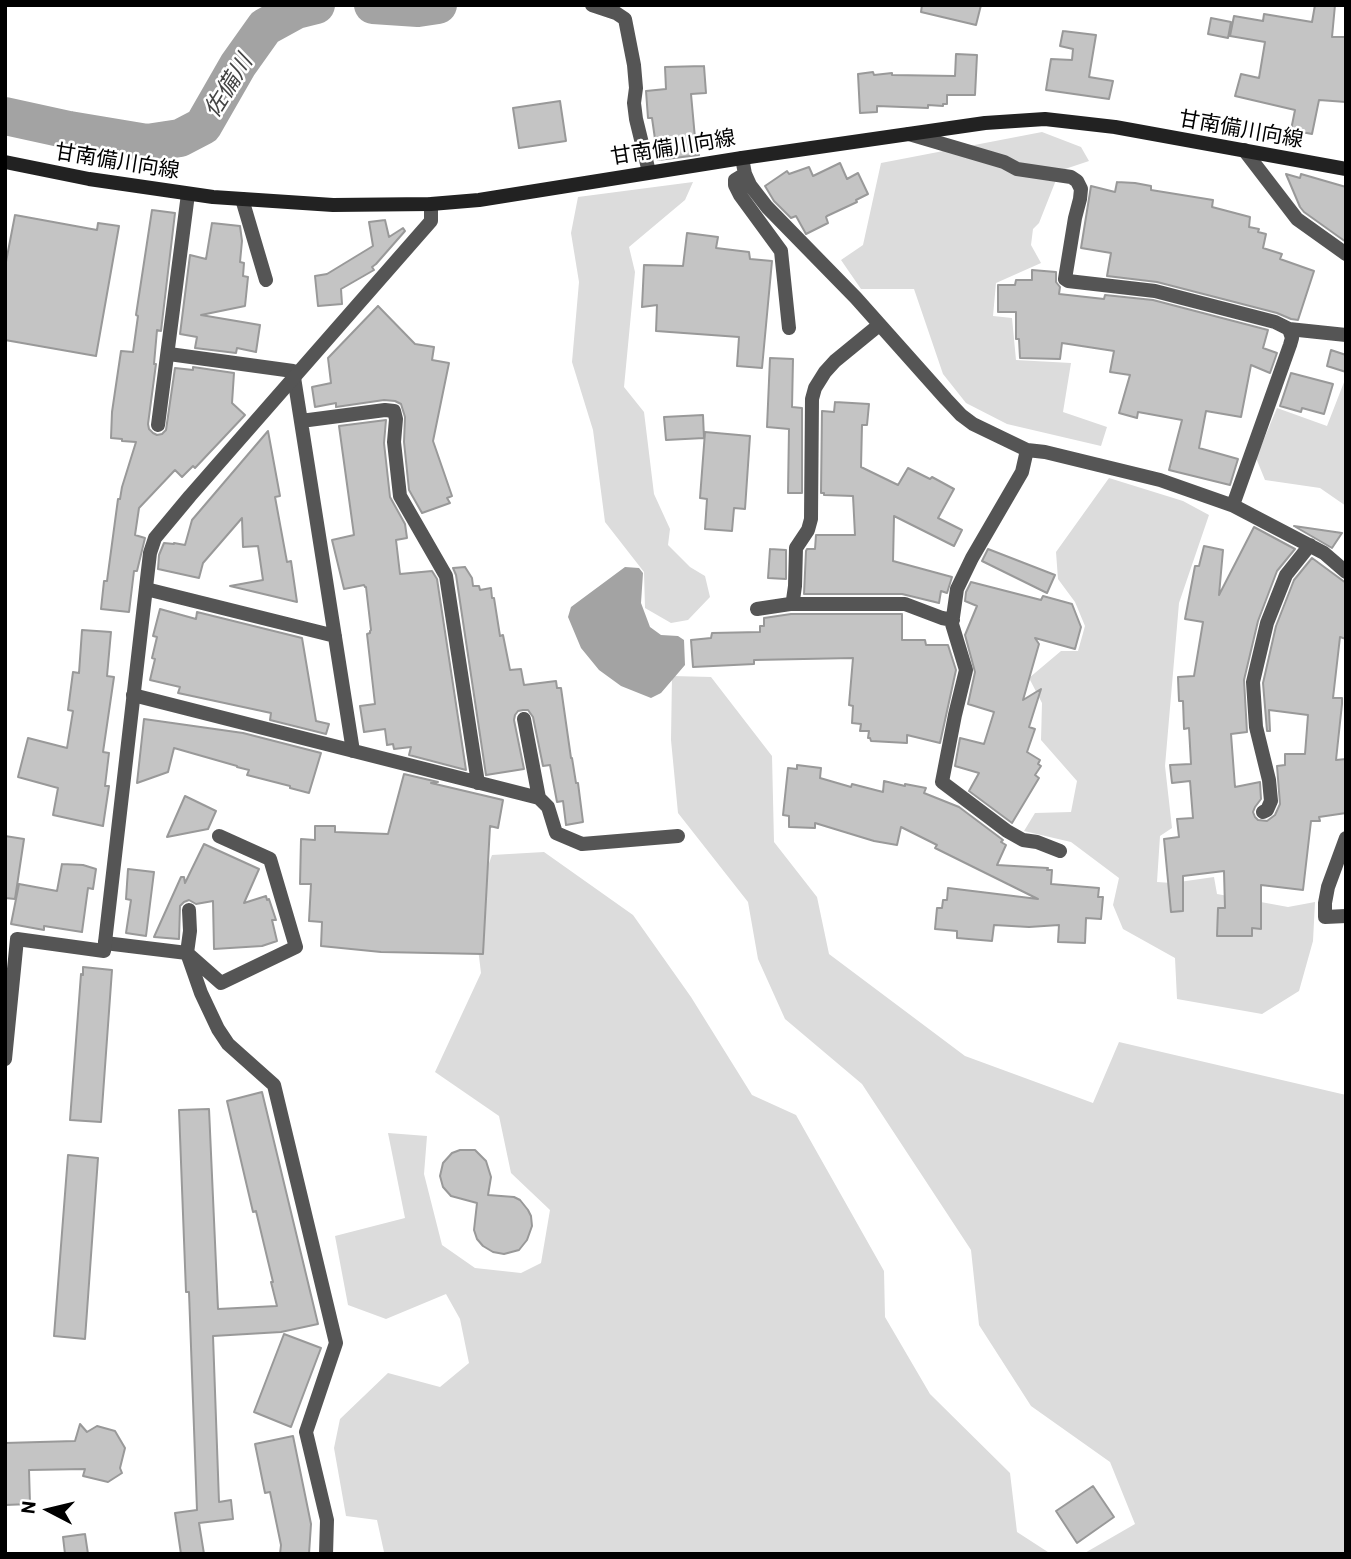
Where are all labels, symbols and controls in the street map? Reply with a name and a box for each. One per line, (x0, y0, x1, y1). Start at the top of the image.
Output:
water label: 佐備川 (198, 49, 258, 123)
street label: 甘南備川向線 (1177, 106, 1305, 152)
street label: 甘南備川向線 (609, 125, 737, 169)
street label: 甘南備川向線 (53, 139, 181, 183)
north arrow (14, 1475, 84, 1545)
text: N (15, 1500, 40, 1515)

